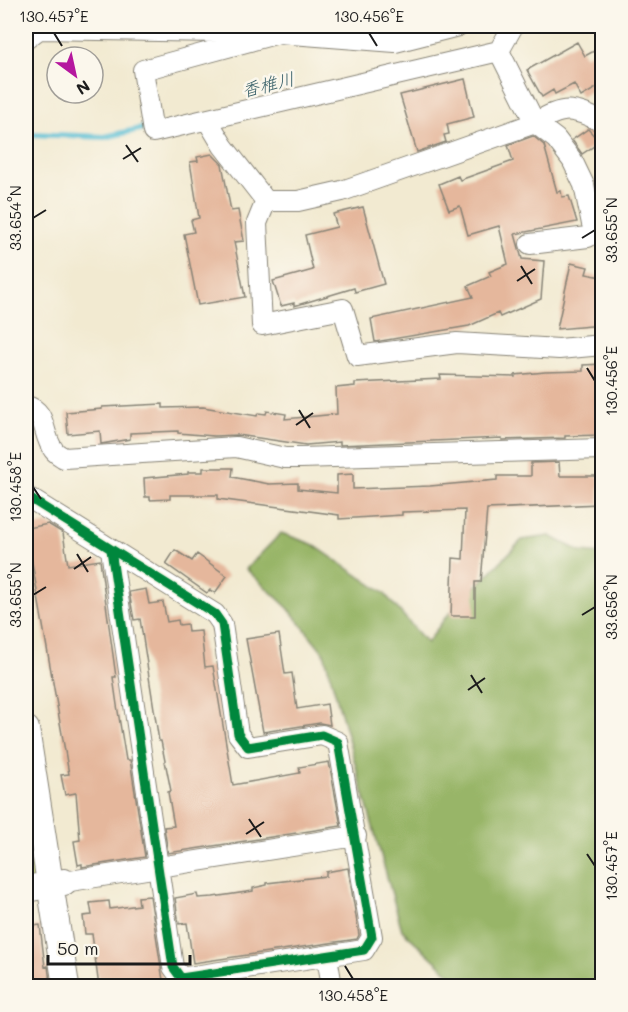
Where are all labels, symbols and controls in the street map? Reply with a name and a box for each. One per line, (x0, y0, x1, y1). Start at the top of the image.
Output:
text: 130.457°E (19, 6, 89, 26)
text: 130.456°E (334, 6, 404, 26)
north arrow (45, 45, 105, 105)
water label: 香椎川 (239, 66, 297, 102)
text: N (73, 76, 94, 100)
text: 33.654°N (5, 185, 25, 251)
text: 33.655°N (601, 197, 621, 263)
text: 130.456°E (601, 346, 621, 416)
text: 130.458°E (5, 452, 25, 522)
text: 33.655°N (5, 562, 25, 628)
text: 33.656°N (601, 574, 621, 640)
text: 130.457°E (601, 831, 621, 901)
scale bar (48, 928, 190, 966)
text: 50 m (57, 936, 99, 960)
text: 130.458°E (318, 985, 388, 1005)

